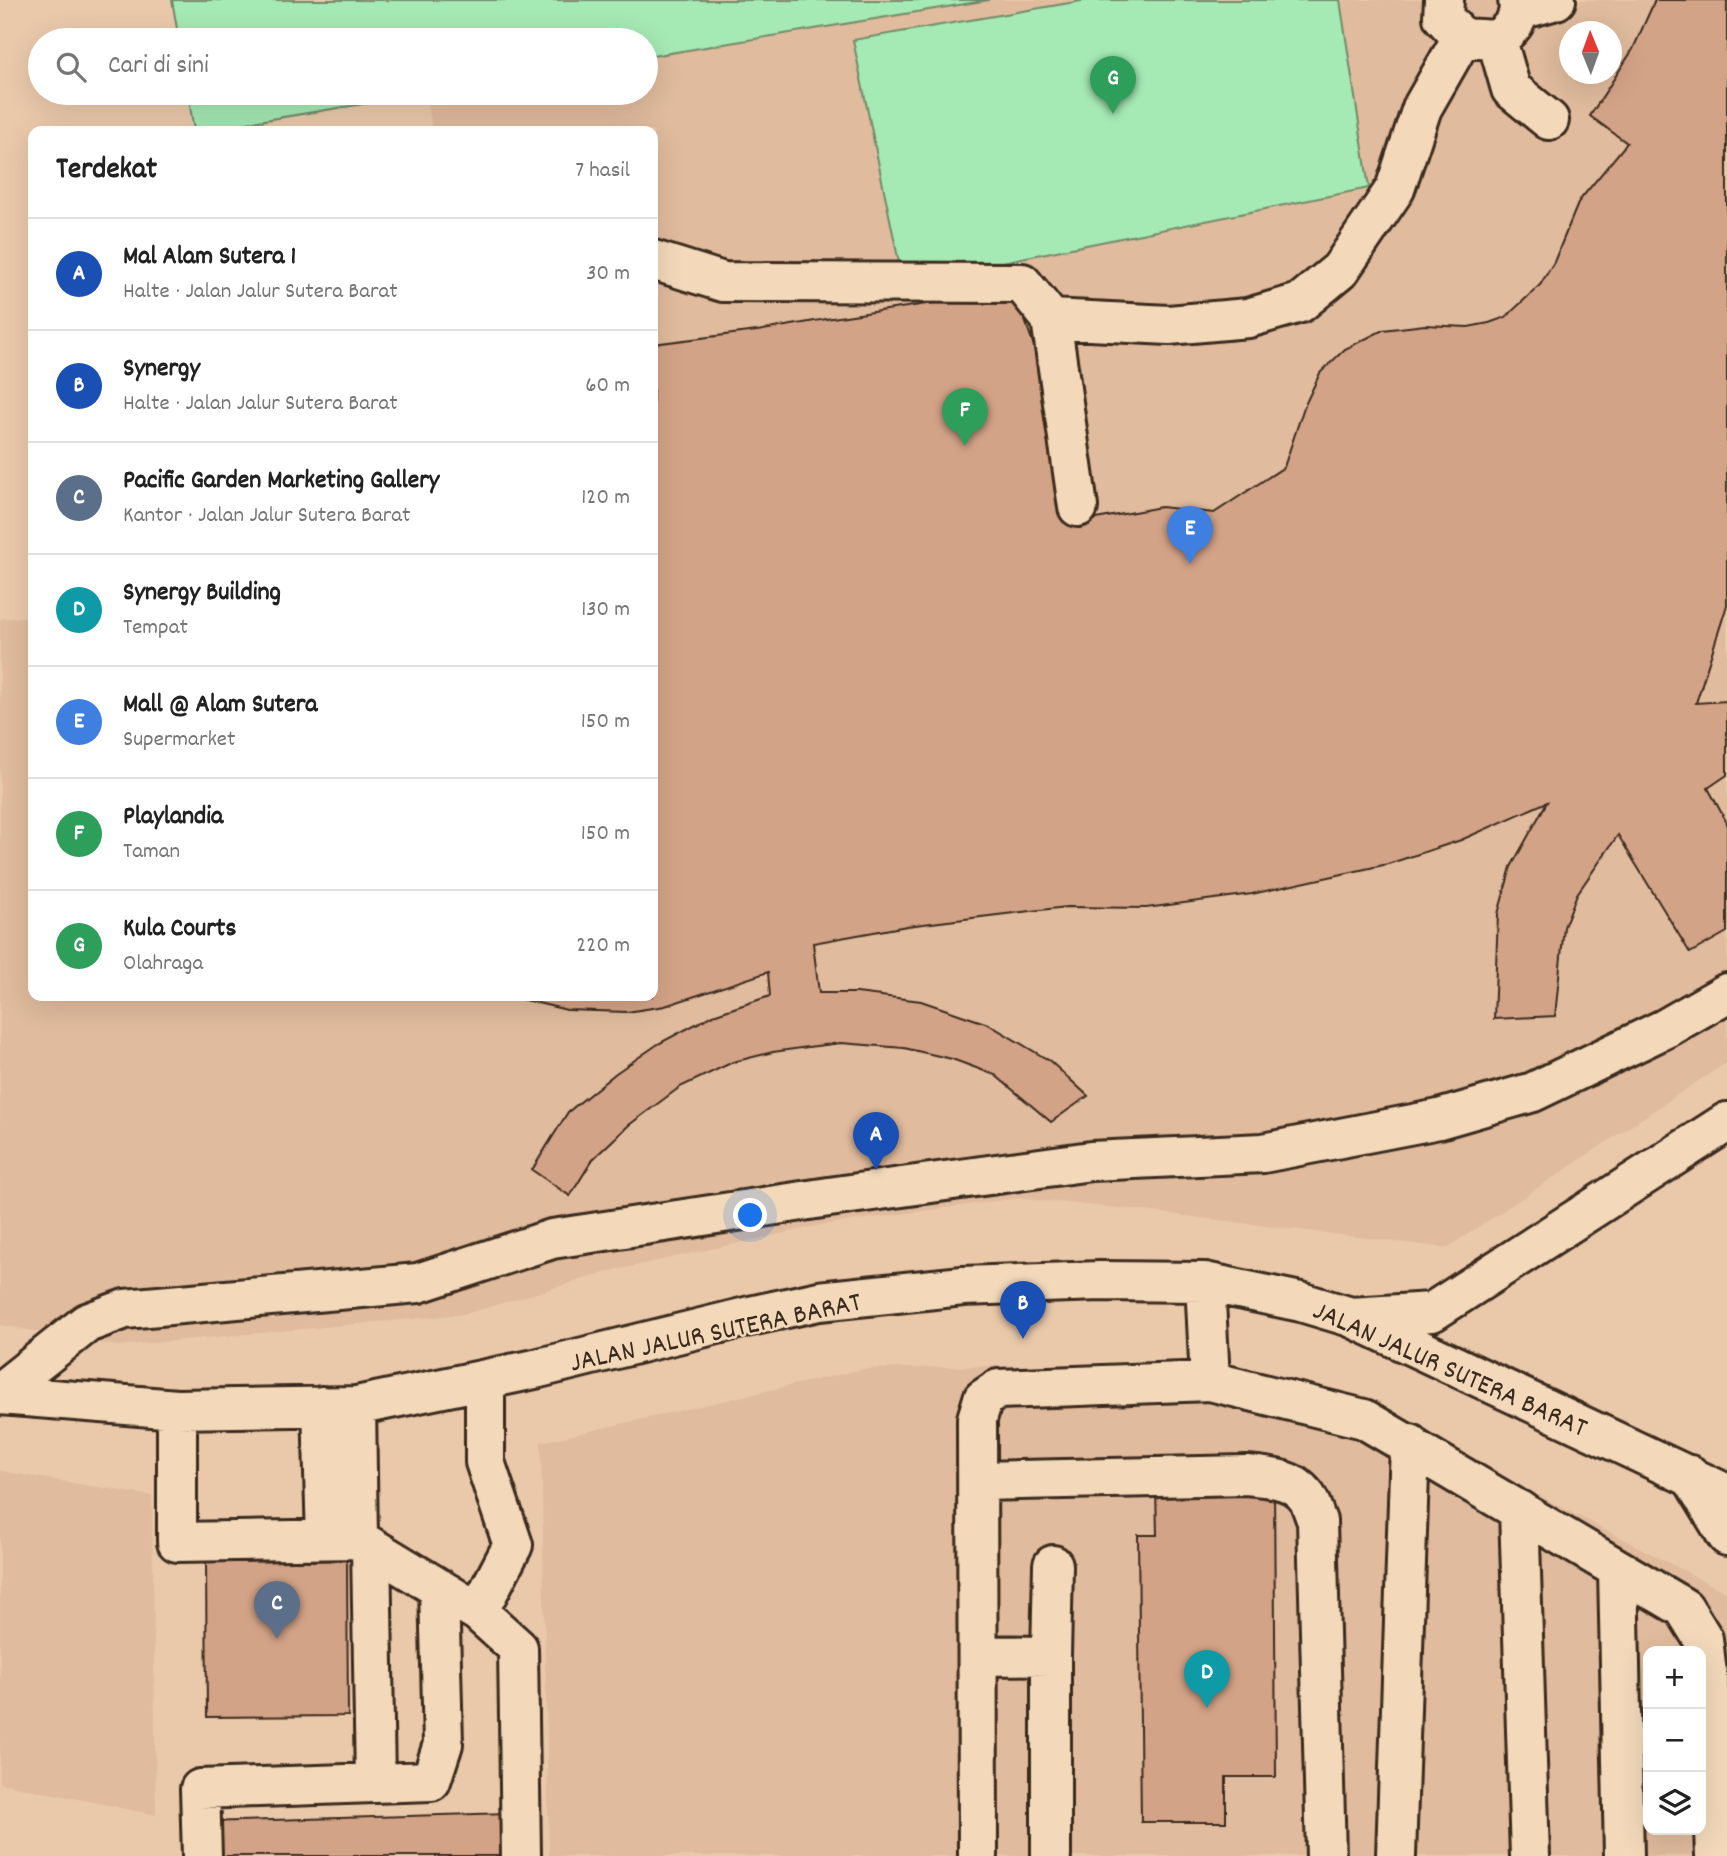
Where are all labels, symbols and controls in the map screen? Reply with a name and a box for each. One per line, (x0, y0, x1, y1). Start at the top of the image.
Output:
north arrow (1559, 21, 1622, 84)
search box (28, 28, 658, 105)
icon: search (52, 48, 90, 86)
text: Cari di sini (108, 48, 209, 85)
pin: G (1090, 56, 1136, 114)
text: Terdekat (56, 150, 157, 193)
text: 7 hasil (575, 155, 630, 188)
text: Mal Alam Sutera 1 (123, 239, 296, 276)
text: A (73, 258, 85, 291)
text: 30 m (586, 258, 630, 291)
text: Halte · Jalan Jalur Sutera Barat (123, 276, 398, 309)
text: Synergy (123, 351, 200, 388)
text: B (74, 370, 84, 403)
text: 60 m (585, 370, 630, 403)
text: Halte · Jalan Jalur Sutera Barat (123, 388, 398, 421)
pin: F (942, 388, 988, 446)
text: Pacific Garden Marketing Gallery (123, 463, 439, 500)
text: C (73, 482, 85, 515)
text: 120 m (581, 482, 630, 515)
text: Kantor · Jalan Jalur Sutera Barat (123, 500, 411, 533)
pin: E (1167, 506, 1213, 564)
text: Synergy Building (123, 575, 281, 612)
text: D (73, 594, 85, 627)
text: 130 m (581, 594, 630, 627)
text: Tempat (123, 612, 188, 645)
text: Mall @ Alam Sutera (123, 687, 317, 724)
text: E (74, 706, 84, 739)
text: 150 m (581, 706, 630, 739)
text: Supermarket (123, 724, 235, 757)
text: Playlandia (123, 799, 223, 836)
text: F (74, 818, 84, 851)
text: 150 m (581, 818, 630, 851)
text: Taman (123, 836, 180, 869)
text: Kula Courts (123, 911, 236, 948)
text: G (73, 930, 85, 963)
text: 220 m (576, 930, 630, 963)
text: Olahraga (123, 948, 203, 981)
pin: A (853, 1112, 899, 1170)
your location (733, 1198, 767, 1232)
pin: B (1000, 1281, 1046, 1339)
street label: JALAN JALUR SUTERA BARAT (567, 1284, 865, 1385)
street label: JALAN JALUR SUTERA BARAT (1305, 1293, 1593, 1450)
pin: C (254, 1581, 300, 1639)
map controls (1643, 1646, 1706, 1835)
button: + (1643, 1646, 1706, 1709)
pin: D (1184, 1650, 1230, 1708)
button: − (1643, 1709, 1706, 1772)
button: layers (1643, 1772, 1706, 1835)

